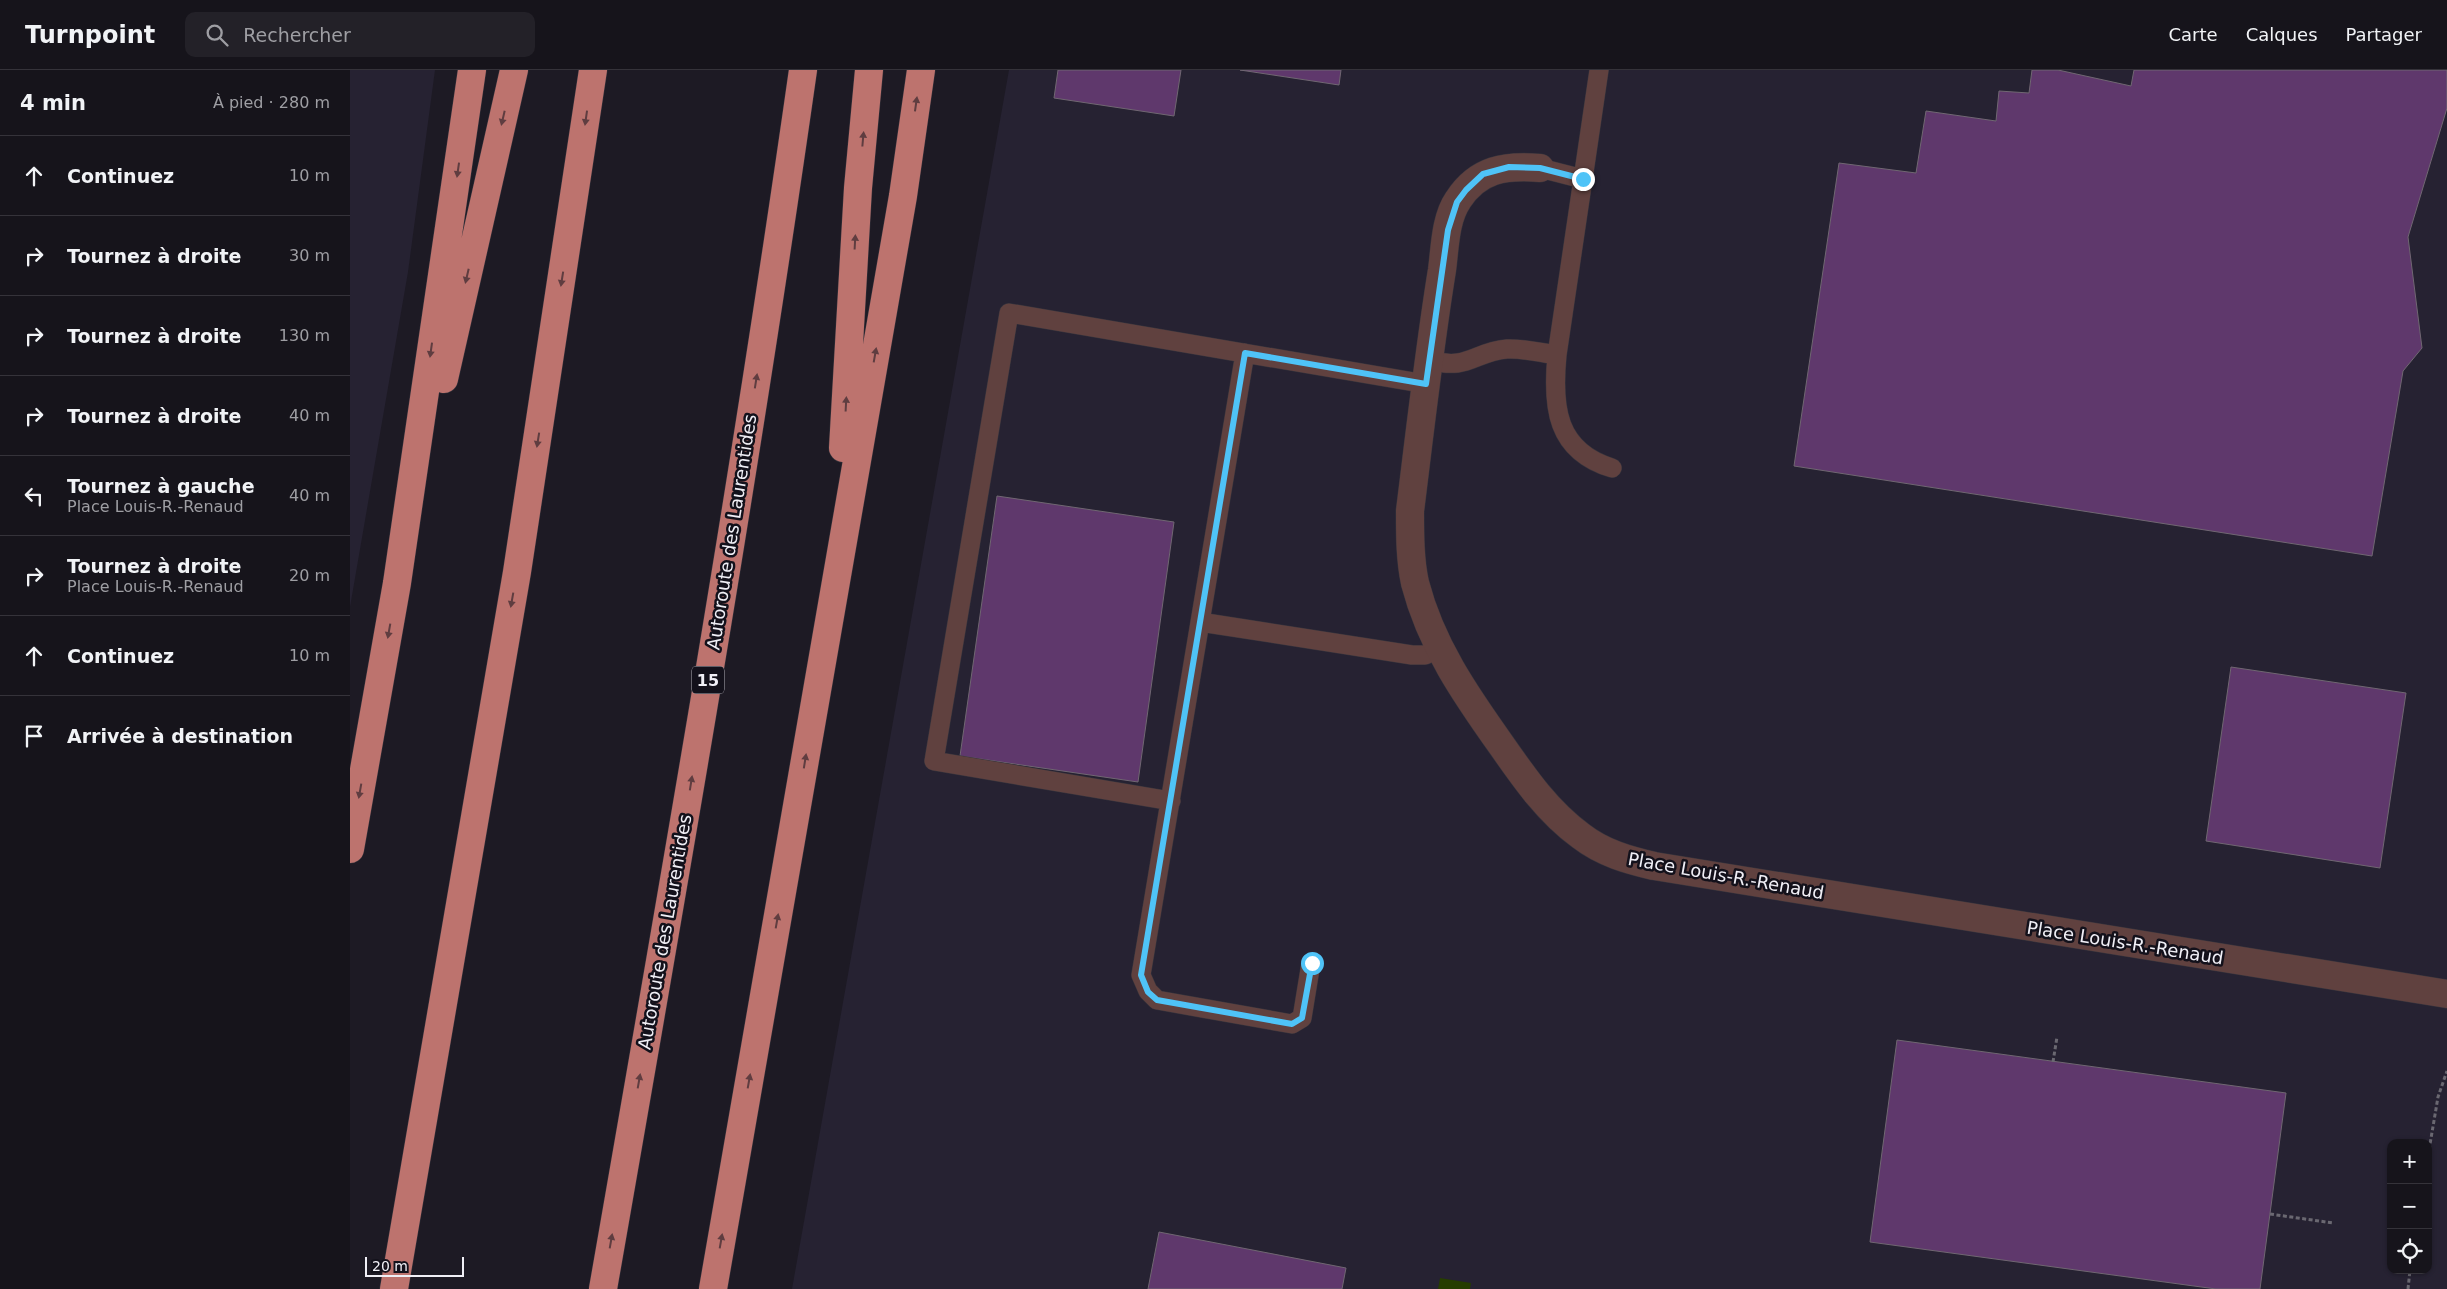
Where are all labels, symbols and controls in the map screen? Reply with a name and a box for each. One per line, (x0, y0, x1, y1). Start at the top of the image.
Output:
search box (185, 12, 535, 57)
text: Turnpoint (25, 21, 155, 49)
icon: search (203, 21, 231, 49)
text: Rechercher (243, 24, 351, 46)
text: Carte (2169, 24, 2218, 45)
text: Calques (2246, 24, 2318, 45)
text: Partager (2346, 24, 2422, 45)
text: 4 min (20, 91, 86, 115)
text: À pied · 280 m (213, 93, 330, 112)
one-way arrow (913, 96, 921, 112)
one-way arrow (499, 110, 507, 125)
one-way arrow (582, 111, 590, 127)
one-way arrow (859, 131, 867, 147)
icon: ahead (20, 162, 48, 190)
one-way arrow (453, 163, 461, 179)
text: Continuez (67, 165, 174, 187)
text: 10 m (289, 166, 330, 185)
route end (1572, 168, 1595, 191)
one-way arrow (852, 233, 860, 249)
icon: right (20, 242, 48, 270)
text: Tournez à droite (67, 245, 241, 267)
text: 30 m (289, 246, 330, 265)
one-way arrow (463, 268, 471, 284)
one-way arrow (558, 271, 566, 287)
icon: right (20, 322, 48, 350)
text: Tournez à droite (67, 325, 241, 347)
text: 130 m (279, 326, 330, 345)
one-way arrow (427, 343, 435, 359)
one-way arrow (871, 346, 879, 362)
one-way arrow (752, 372, 760, 388)
one-way arrow (842, 396, 850, 412)
icon: right (20, 402, 48, 430)
text: Tournez à droite (67, 405, 241, 427)
text: 40 m (289, 406, 330, 425)
street label: Autoroute des Laurentides (702, 412, 761, 651)
one-way arrow (533, 432, 541, 448)
text: Tournez à gauche (67, 475, 255, 497)
icon: left (20, 482, 48, 510)
text: 40 m (289, 486, 330, 505)
text: Place Louis-R.-Renaud (67, 497, 244, 516)
text: Tournez à droite (67, 555, 241, 577)
icon: right (20, 562, 48, 590)
text: 20 m (289, 566, 330, 585)
text: Place Louis-R.-Renaud (67, 577, 244, 596)
one-way arrow (508, 592, 516, 608)
one-way arrow (384, 623, 392, 639)
icon: ahead (20, 642, 48, 670)
text: Continuez (67, 645, 174, 667)
text: 10 m (289, 646, 330, 665)
road number: 15 (692, 666, 724, 694)
icon: arrive (20, 722, 48, 750)
text: Arrivée à destination (67, 725, 293, 747)
one-way arrow (801, 752, 809, 768)
one-way arrow (687, 774, 695, 790)
one-way arrow (356, 783, 364, 799)
street label: Autoroute des Laurentides (633, 813, 696, 1051)
street label: Place Louis-R.-Renaud (1626, 848, 1826, 903)
one-way arrow (774, 912, 782, 928)
street label: Place Louis-R.-Renaud (2025, 917, 2225, 968)
route start (1301, 952, 1324, 975)
one-way arrow (636, 1072, 644, 1088)
one-way arrow (746, 1073, 754, 1089)
map controls (2387, 1139, 2432, 1274)
button: + (2387, 1139, 2432, 1184)
button: − (2387, 1184, 2432, 1229)
button: locate (2387, 1229, 2432, 1274)
one-way arrow (608, 1233, 616, 1249)
one-way arrow (718, 1233, 726, 1249)
scale bar (365, 1254, 464, 1277)
text: 20 m (372, 1258, 408, 1274)

